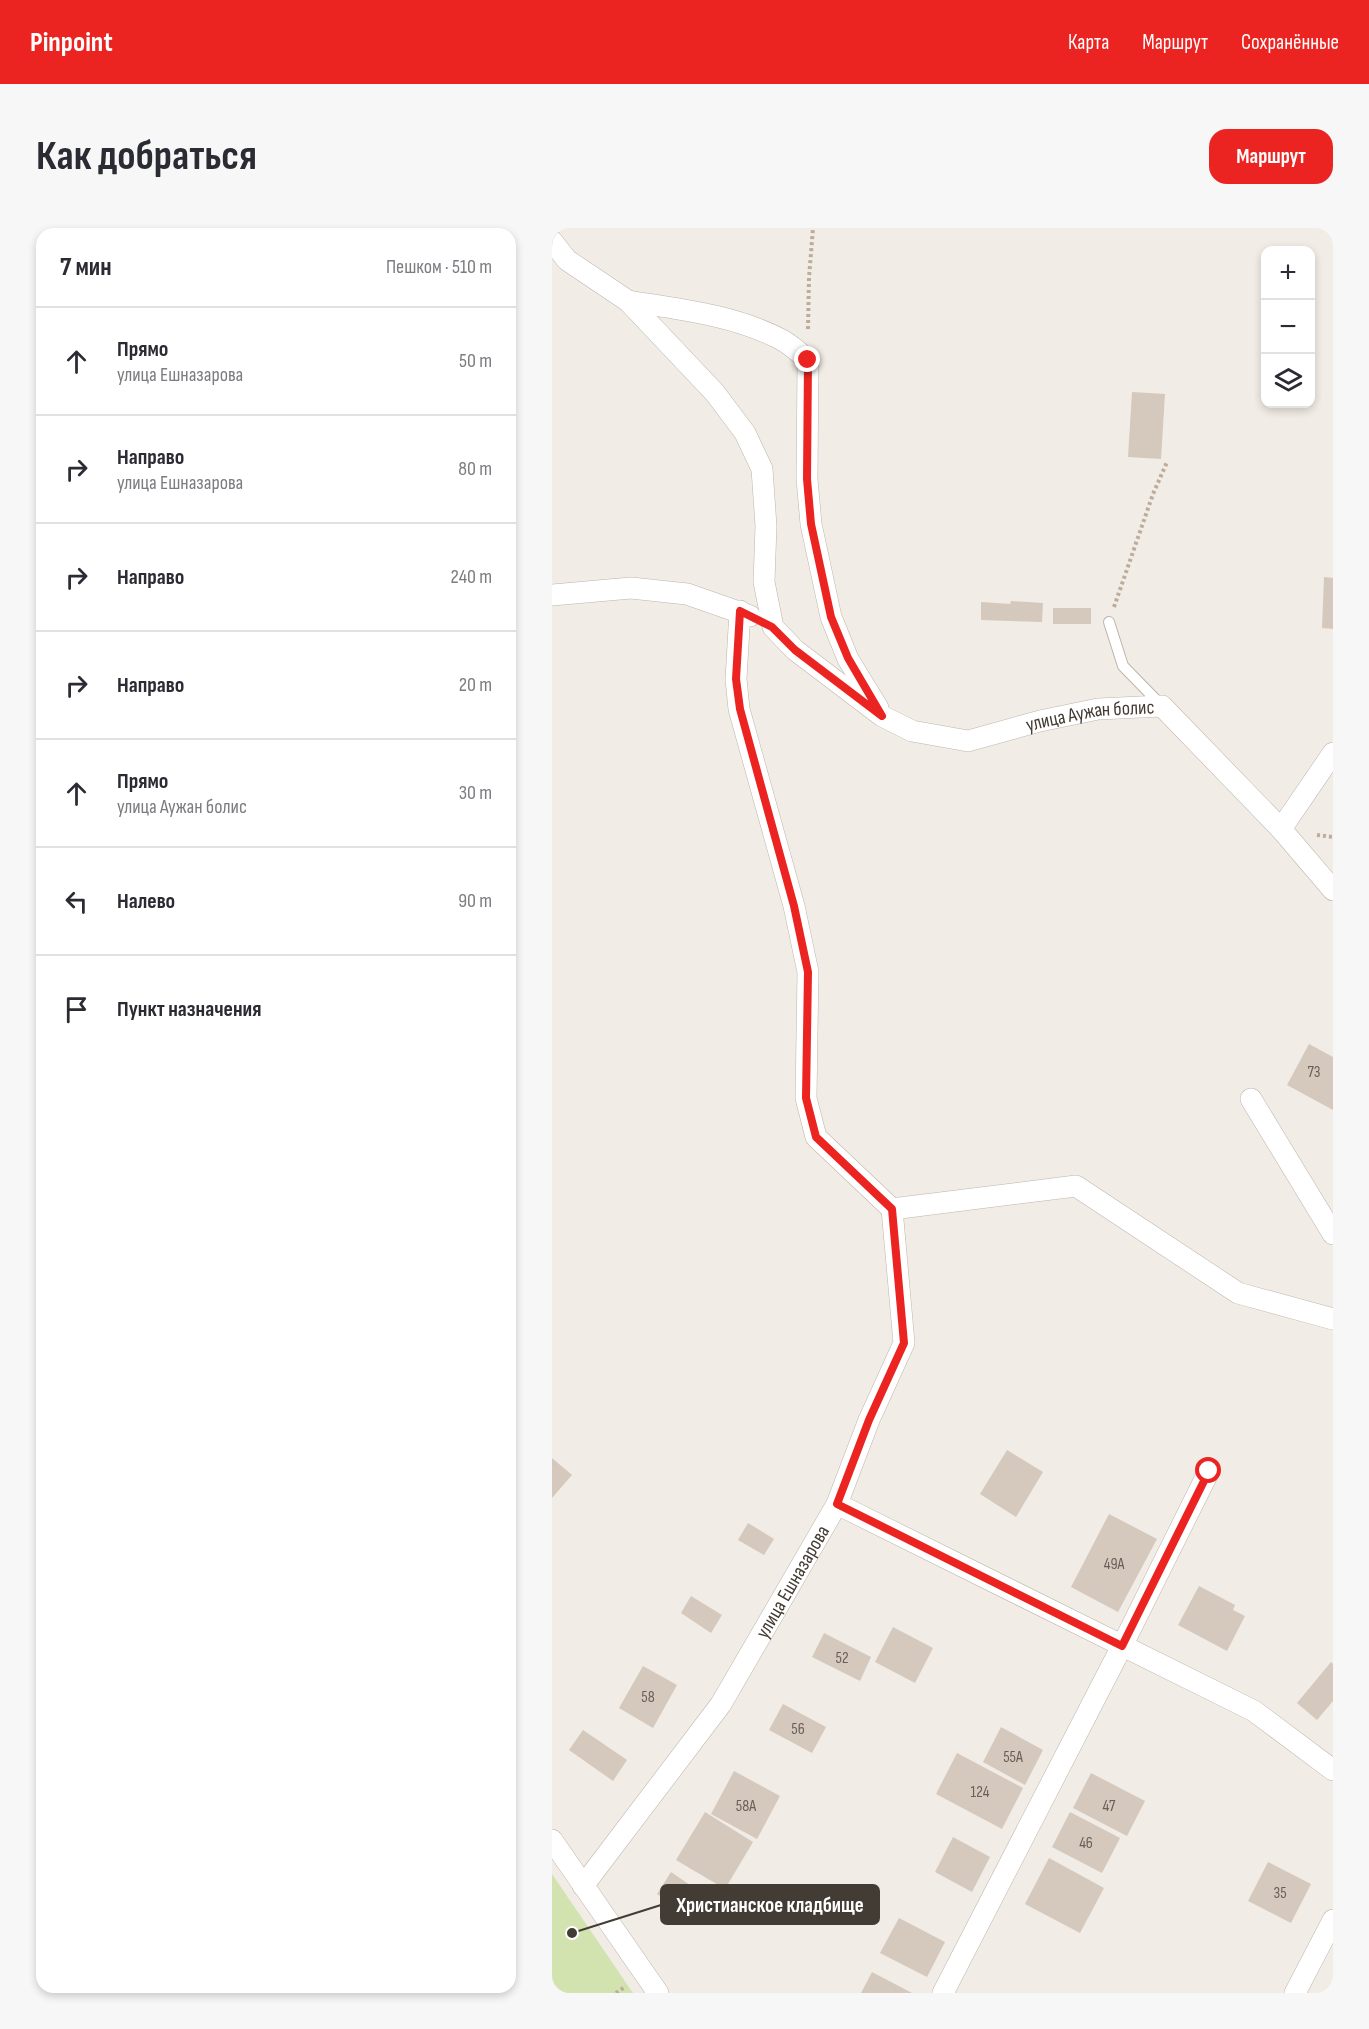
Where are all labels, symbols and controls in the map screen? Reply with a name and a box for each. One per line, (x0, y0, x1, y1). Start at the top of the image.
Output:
text: Pinpoint (30, 26, 113, 59)
text: Карта (1068, 30, 1109, 55)
text: Маршрут (1142, 30, 1208, 55)
text: Сохранённые (1241, 30, 1339, 55)
button: Маршрут (1209, 129, 1333, 184)
text: Как добраться (36, 131, 257, 182)
map controls (1261, 246, 1315, 408)
button: + (1261, 246, 1315, 300)
text: 7 мин (60, 252, 112, 283)
text: Пешком · 510 m (386, 255, 492, 279)
button: − (1261, 300, 1315, 354)
text: Прямо (117, 336, 168, 363)
icon: ahead (60, 345, 93, 378)
route end (794, 346, 820, 372)
text: 50 m (459, 349, 492, 373)
button: layers (1261, 354, 1315, 408)
text: улица Ешназарова (117, 363, 243, 387)
text: Направо (117, 444, 184, 471)
icon: right (60, 453, 93, 486)
text: 80 m (458, 457, 492, 481)
text: улица Ешназарова (117, 471, 243, 495)
icon: right (60, 561, 93, 594)
text: Направо (117, 564, 184, 591)
text: 240 m (451, 565, 492, 589)
icon: right (60, 669, 93, 702)
text: Направо (117, 672, 184, 699)
text: 20 m (459, 673, 492, 697)
street label: улица Аужан болис (1023, 695, 1155, 737)
text: Прямо (117, 768, 168, 795)
icon: ahead (60, 777, 93, 810)
text: 30 m (459, 781, 492, 805)
text: улица Аужан болис (117, 795, 247, 819)
icon: left (60, 885, 93, 918)
text: Налево (117, 888, 175, 915)
text: 90 m (458, 889, 492, 913)
icon: arrive (60, 993, 93, 1026)
text: Пункт назначения (117, 996, 261, 1023)
house number: 73 (1307, 1063, 1321, 1082)
route start (1195, 1457, 1221, 1483)
street label: улица Ешназарова (751, 1521, 835, 1643)
house number: 49А (1104, 1555, 1124, 1574)
house number: 52 (835, 1649, 849, 1668)
house number: 58 (641, 1688, 655, 1707)
house number: 56 (791, 1720, 805, 1739)
house number: 55А (1003, 1748, 1023, 1767)
house number: 124 (971, 1783, 990, 1802)
house number: 58А (736, 1797, 756, 1816)
house number: 47 (1103, 1797, 1116, 1816)
house number: 46 (1079, 1834, 1093, 1853)
house number: 35 (1273, 1884, 1287, 1903)
callout: Христианское кладбище (661, 1885, 879, 1924)
text: Христианское кладбище (675, 1893, 864, 1918)

